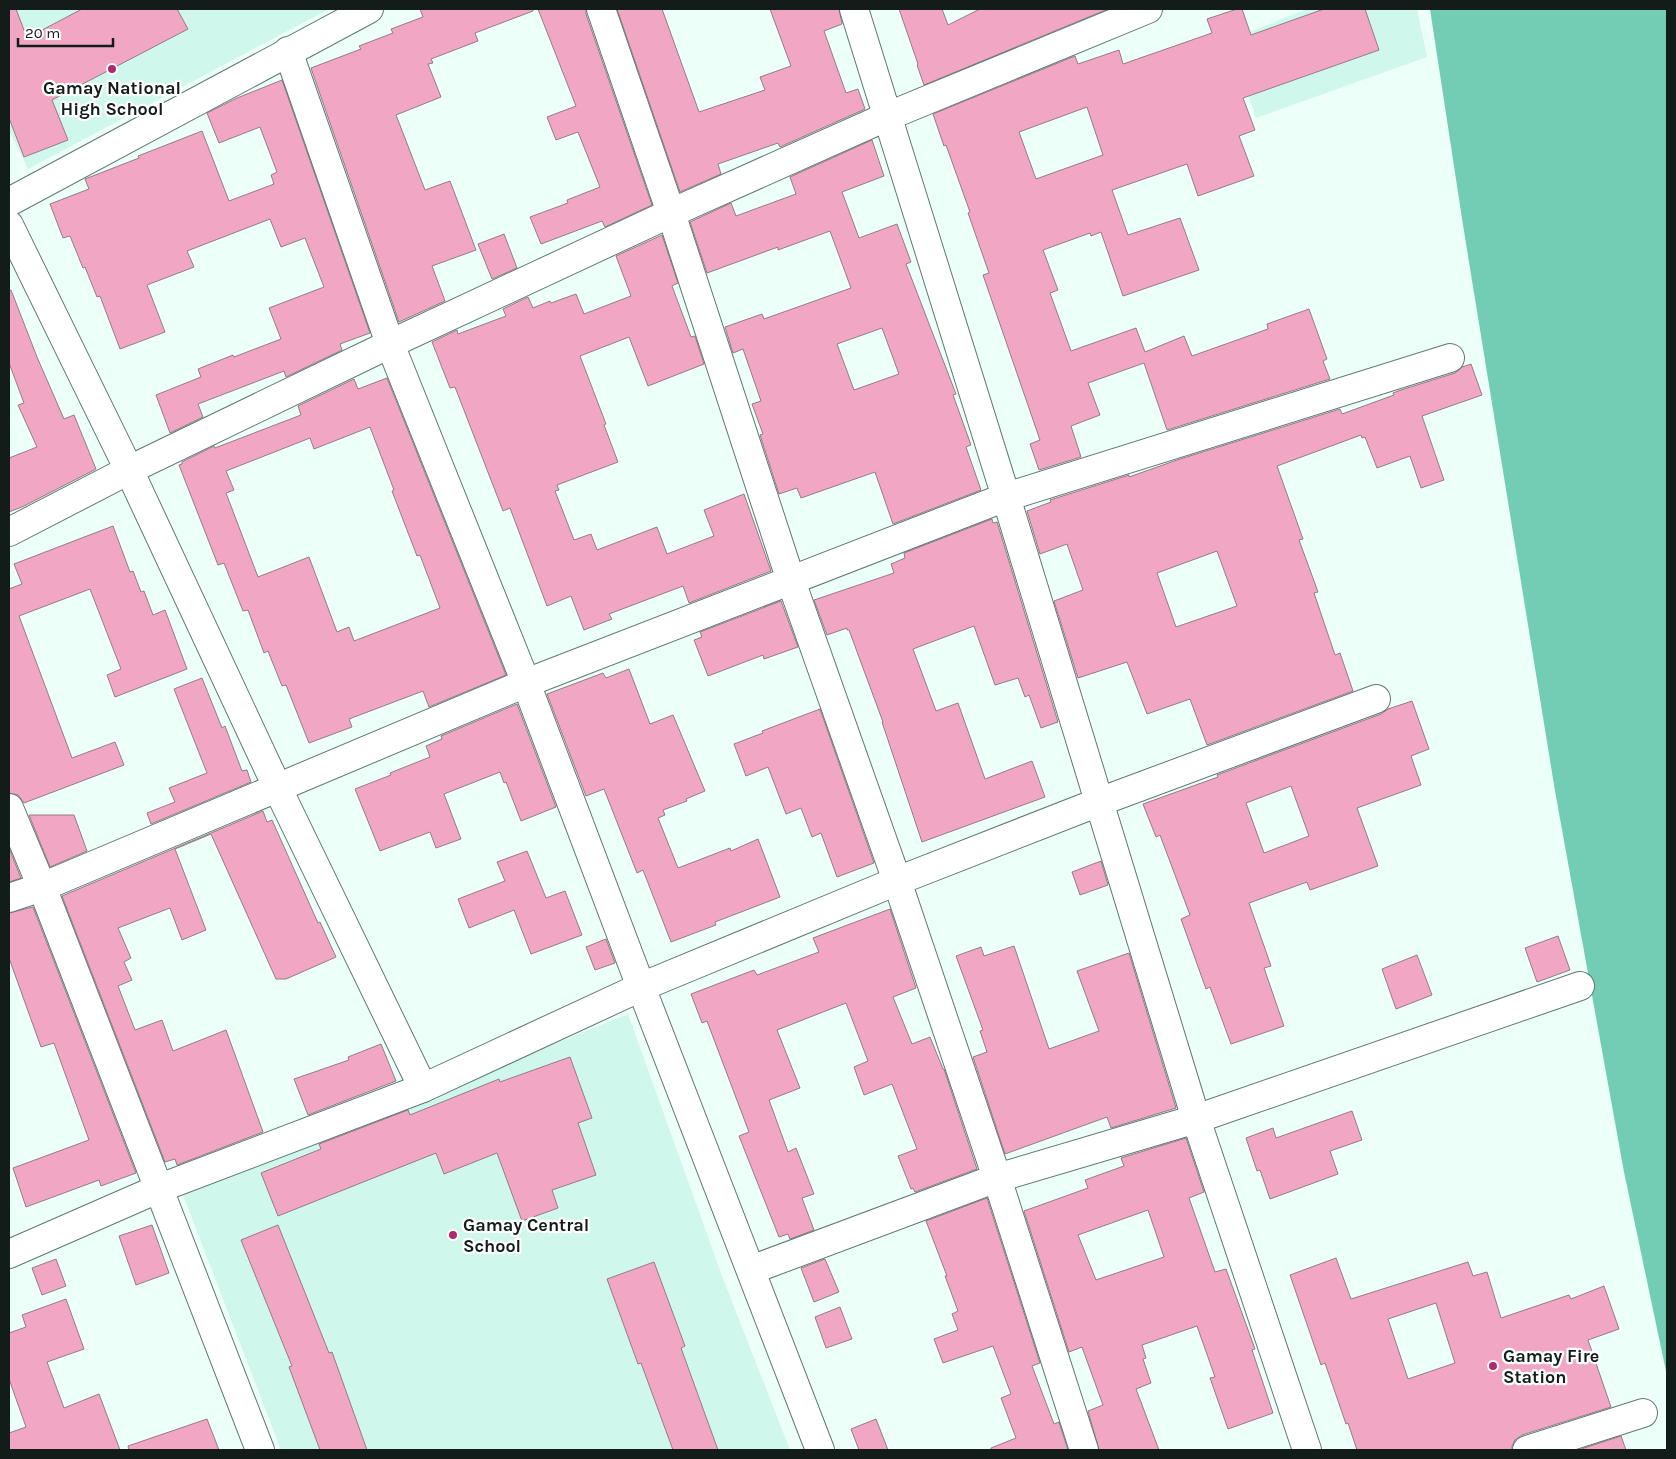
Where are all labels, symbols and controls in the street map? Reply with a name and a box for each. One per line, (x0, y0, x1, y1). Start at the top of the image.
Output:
scale bar (18, 15, 112, 47)
text: 20 m (25, 24, 60, 42)
marker: Gamay National High School (106, 63, 118, 75)
place label: Gamay National High School (43, 77, 181, 120)
place label: Gamay Central School (463, 1214, 589, 1257)
marker: Gamay Central School (447, 1229, 459, 1241)
place label: Gamay Fire Station (1503, 1345, 1599, 1388)
marker: Gamay Fire Station (1487, 1360, 1499, 1372)

